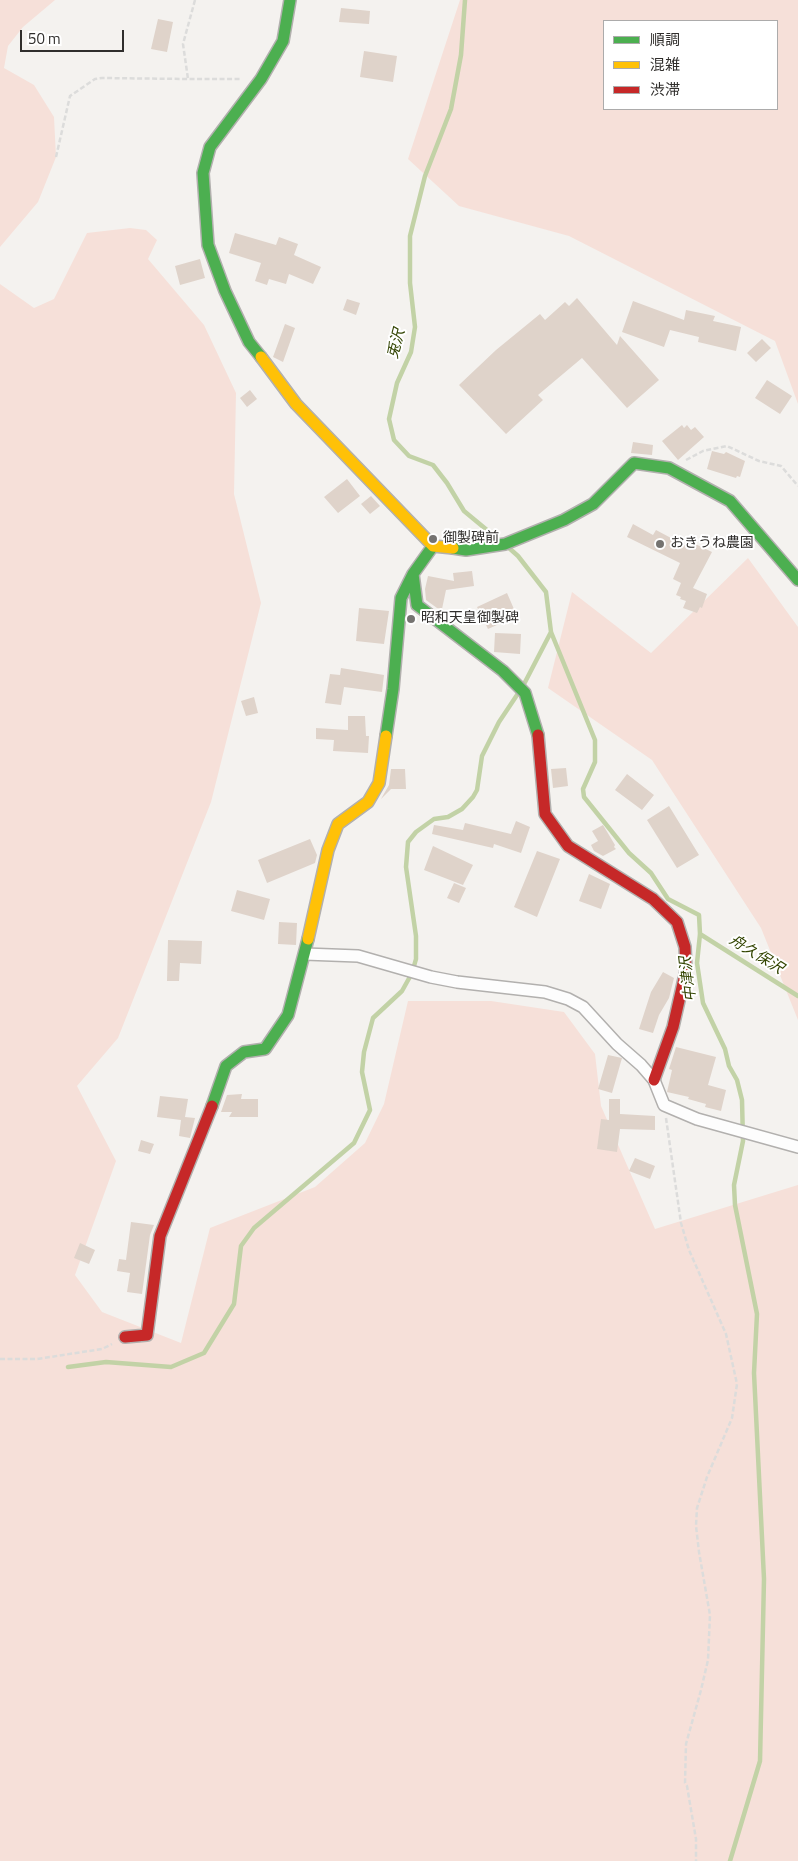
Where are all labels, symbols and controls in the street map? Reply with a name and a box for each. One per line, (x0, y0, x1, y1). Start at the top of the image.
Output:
scale bar (22, 20, 126, 52)
legend (603, 20, 778, 110)
text: 50 m (28, 27, 61, 50)
text: 順調 (650, 28, 680, 51)
text: 混雑 (650, 53, 680, 76)
text: 渋滞 (650, 78, 680, 101)
water label: 兎沢 (384, 327, 410, 361)
place label: 御製碑前 (443, 531, 499, 547)
marker: 御製碑前 (427, 533, 439, 545)
place label: おきうね農園 (670, 536, 754, 552)
marker: おきうね農園 (654, 538, 666, 550)
place label: 昭和天皇御製碑 (421, 611, 519, 627)
marker: 昭和天皇御製碑 (405, 613, 417, 625)
water label: 舟久保沢 (726, 931, 786, 979)
water label: 中津沢 (677, 956, 701, 1002)

